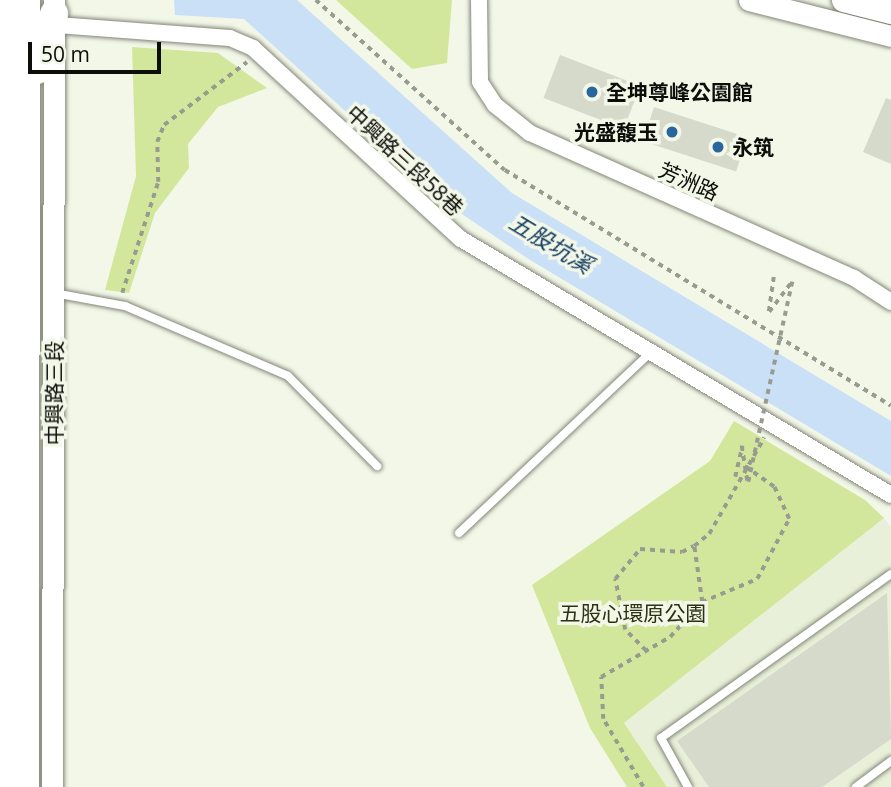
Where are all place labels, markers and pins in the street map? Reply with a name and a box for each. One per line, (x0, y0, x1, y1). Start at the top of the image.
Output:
place label: 全坤尊峰公園館 (606, 79, 753, 105)
marker: 全坤尊峰公園館 (584, 84, 600, 100)
place label: 光盛馥玉 (574, 119, 658, 145)
marker: 光盛馥玉 (664, 124, 680, 140)
place label: 永筑 (732, 134, 774, 160)
marker: 永筑 (710, 139, 726, 155)

